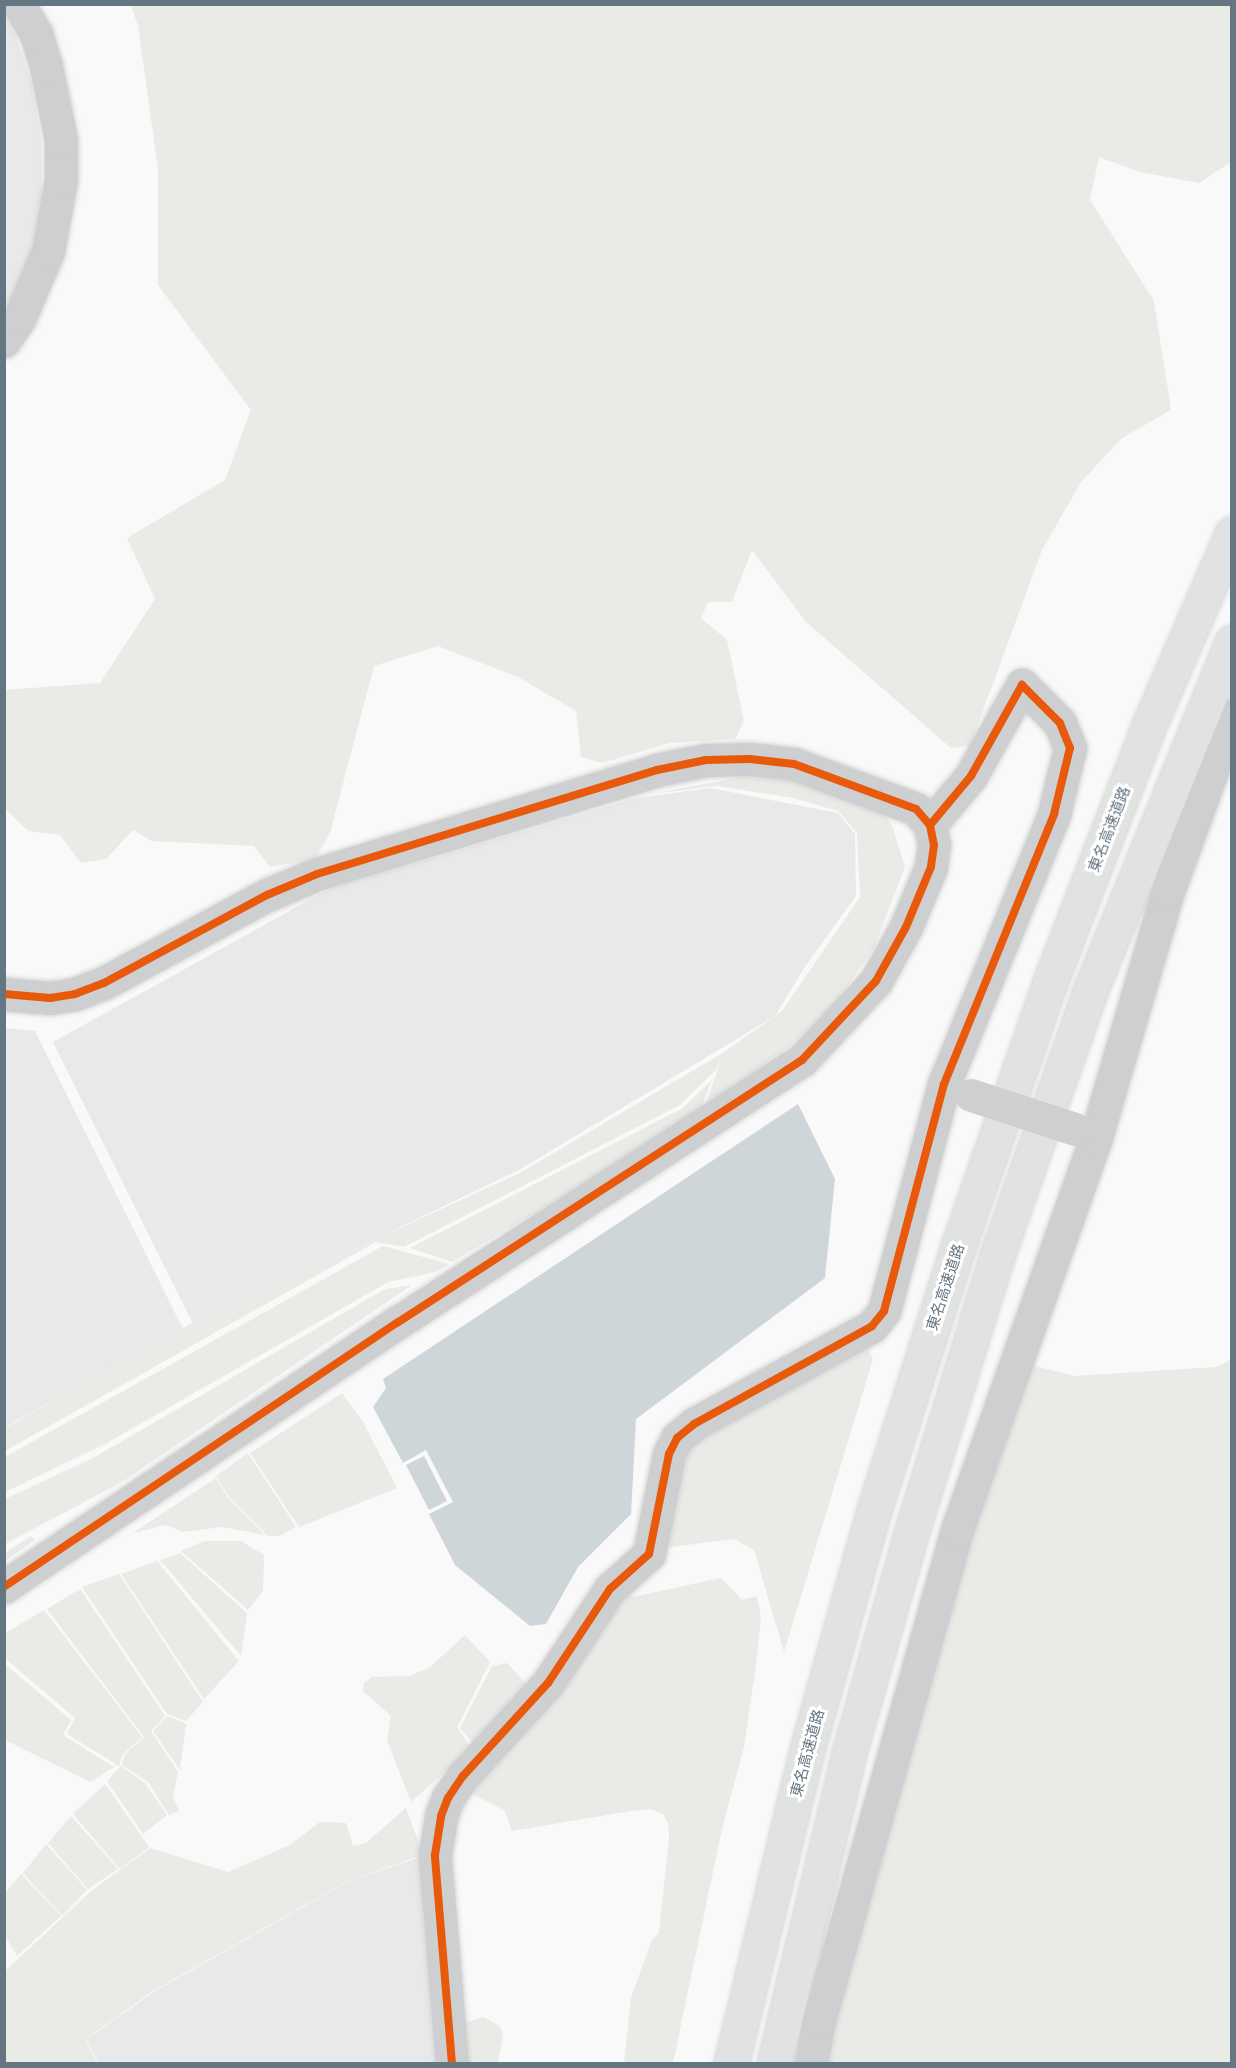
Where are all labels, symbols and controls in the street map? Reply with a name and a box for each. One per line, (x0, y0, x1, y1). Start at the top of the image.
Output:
street label: 東名高速道路 (1084, 784, 1134, 874)
street label: 東名高速道路 (923, 1241, 967, 1333)
street label: 東名高速道路 (787, 1707, 827, 1799)

